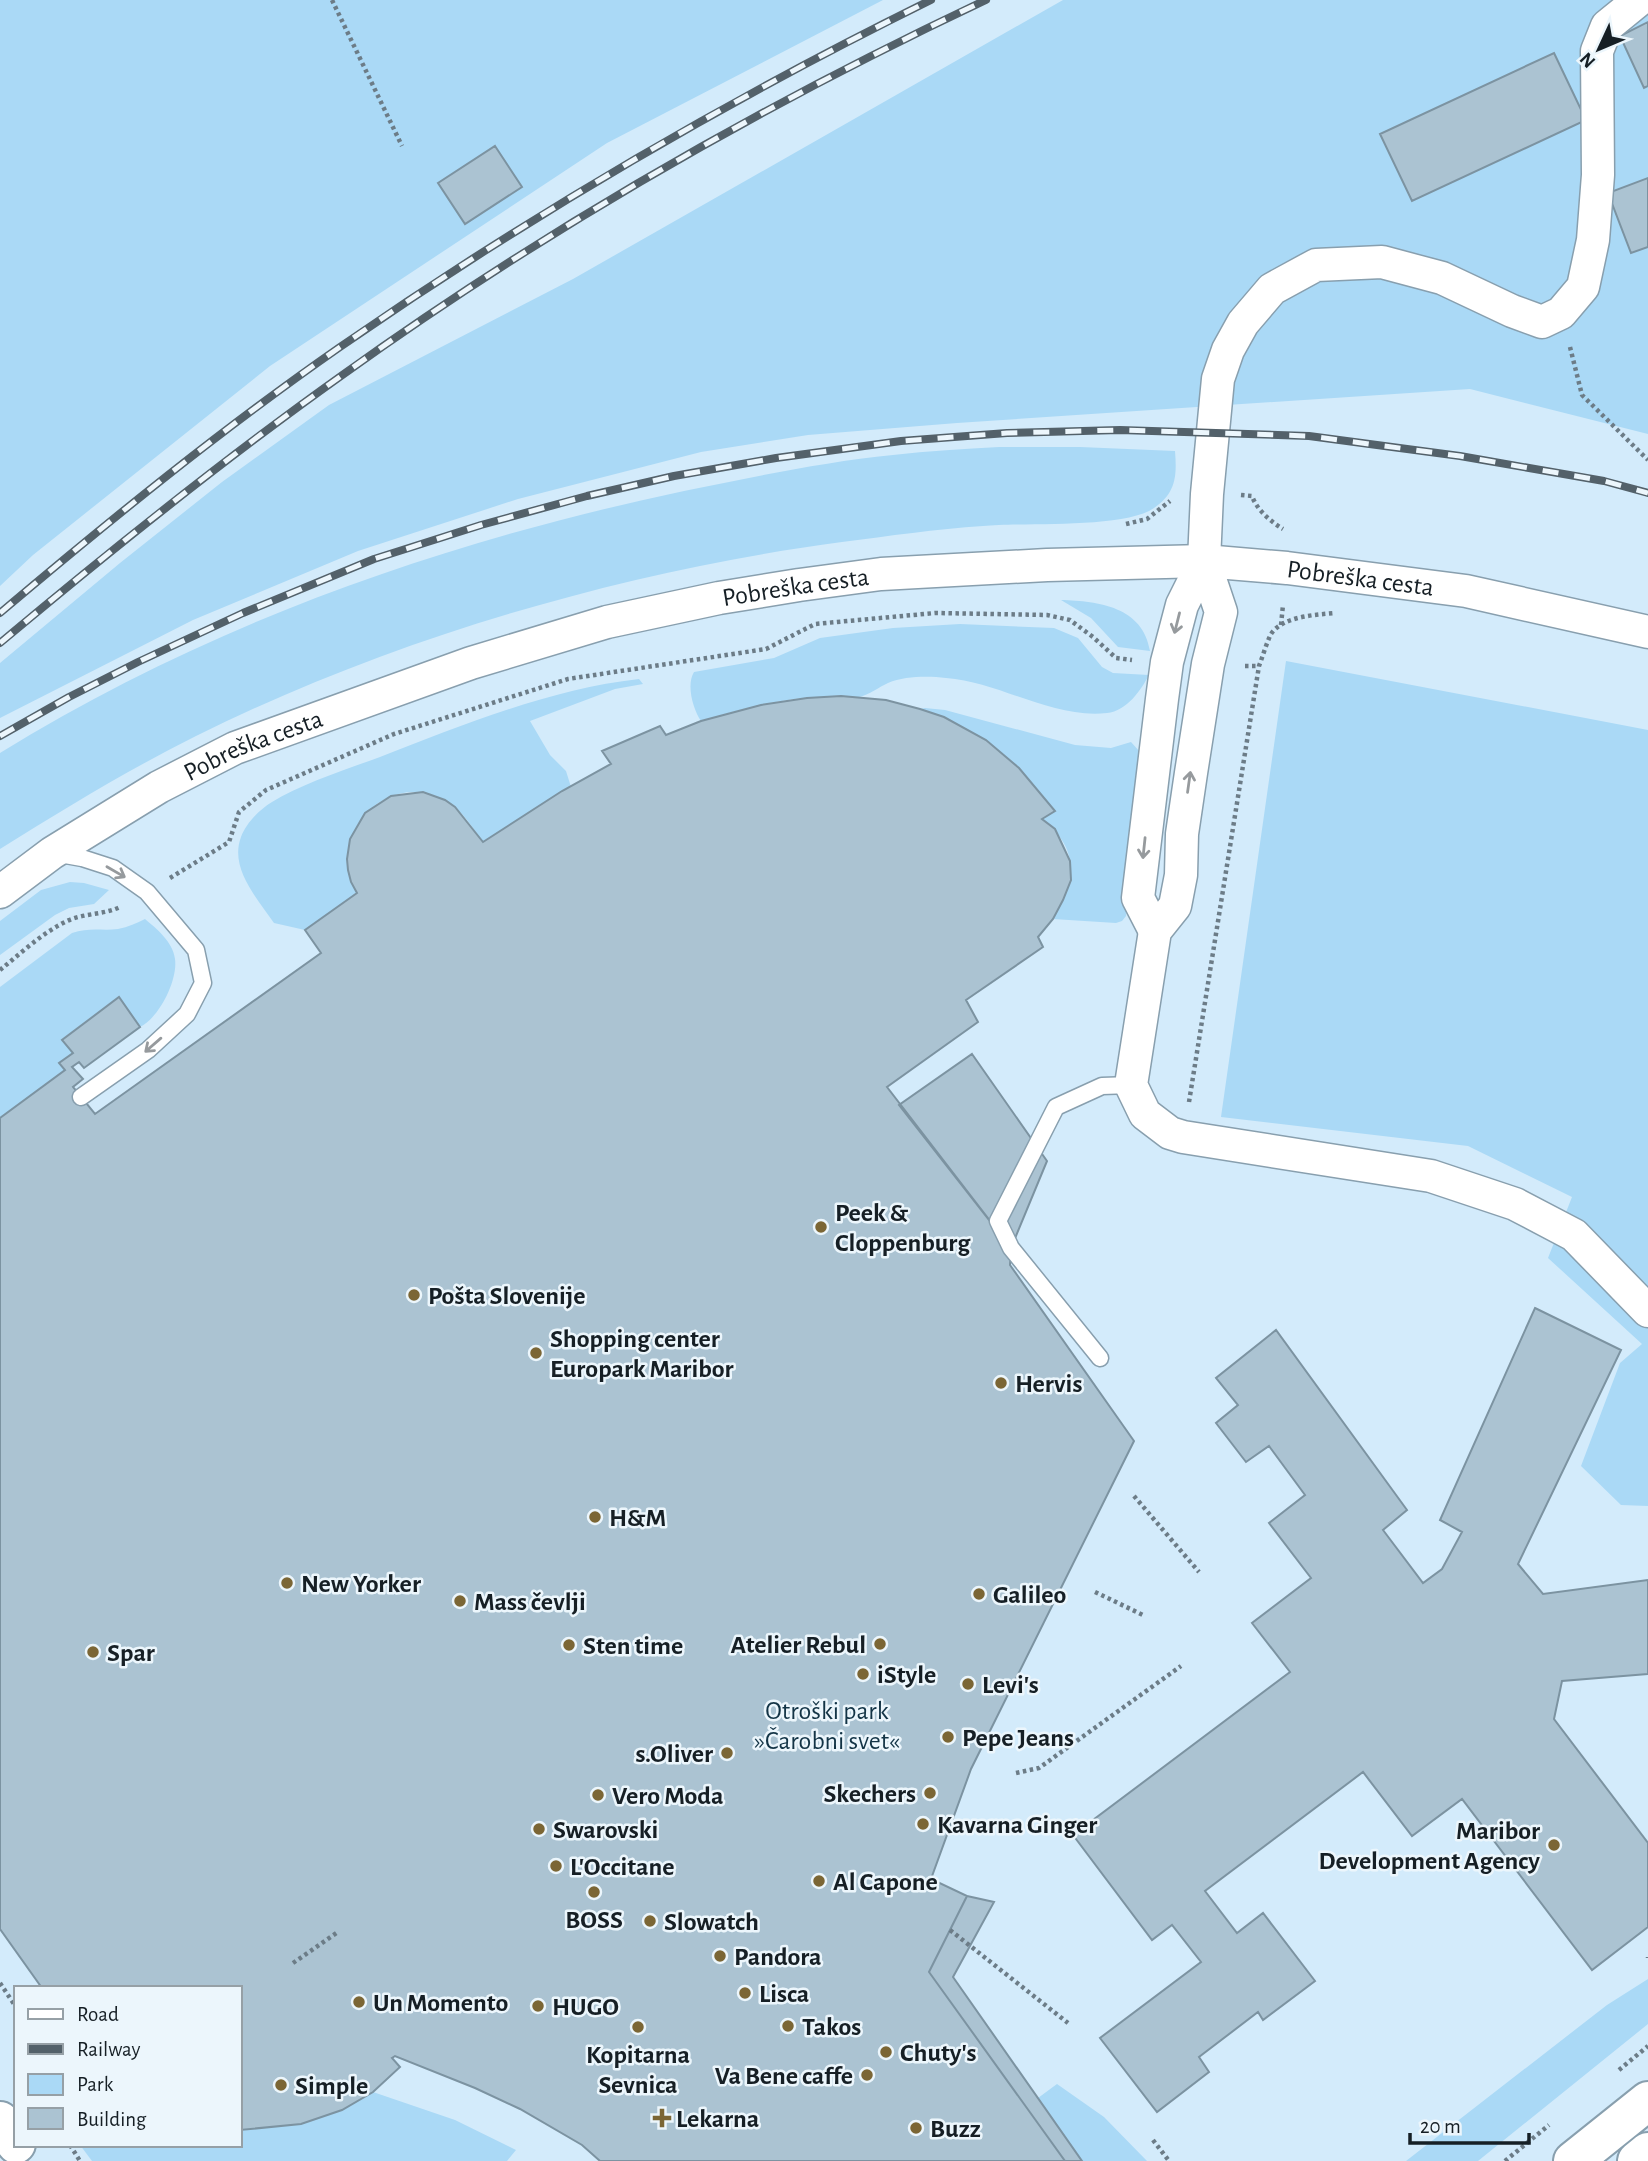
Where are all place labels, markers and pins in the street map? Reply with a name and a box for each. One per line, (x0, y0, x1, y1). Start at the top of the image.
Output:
place label: Peek & Cloppenburg (835, 1200, 971, 1256)
marker: Peek & Cloppenburg (813, 1219, 829, 1235)
place label: Pošta Slovenije (428, 1283, 586, 1309)
marker: Pošta Slovenije (406, 1287, 422, 1303)
place label: Shopping center Europark Maribor (550, 1326, 734, 1382)
marker: Shopping center Europark Maribor (528, 1345, 544, 1361)
place label: Hervis (1015, 1371, 1082, 1397)
marker: Hervis (993, 1375, 1009, 1391)
place label: H&M (609, 1505, 666, 1531)
marker: H&M (587, 1509, 603, 1525)
place label: New Yorker (301, 1571, 421, 1597)
marker: New Yorker (279, 1575, 295, 1591)
place label: Galileo (993, 1582, 1067, 1608)
marker: Galileo (971, 1586, 987, 1602)
place label: Mass čevlji (474, 1589, 586, 1615)
marker: Mass čevlji (452, 1593, 468, 1609)
place label: Atelier Rebul (731, 1632, 866, 1658)
place label: Sten time (583, 1633, 683, 1659)
marker: Atelier Rebul (872, 1636, 888, 1652)
marker: Sten time (561, 1637, 577, 1653)
place label: Spar (107, 1640, 155, 1666)
marker: Spar (85, 1644, 101, 1660)
place label: iStyle (877, 1662, 936, 1688)
marker: iStyle (855, 1666, 871, 1682)
place label: Levi's (982, 1672, 1039, 1698)
marker: Levi's (960, 1676, 976, 1692)
place label: Pepe Jeans (962, 1725, 1074, 1751)
marker: Pepe Jeans (940, 1729, 956, 1745)
place label: s.Oliver (635, 1741, 713, 1767)
marker: s.Oliver (719, 1745, 735, 1761)
place label: Skechers (823, 1781, 916, 1807)
place label: Vero Moda (612, 1783, 723, 1809)
marker: Skechers (922, 1785, 938, 1801)
marker: Vero Moda (590, 1787, 606, 1803)
place label: Kavarna Ginger (937, 1812, 1097, 1838)
marker: Kavarna Ginger (915, 1816, 931, 1832)
place label: Swarovski (553, 1817, 658, 1843)
place label: Maribor Development Agency (1319, 1818, 1540, 1874)
marker: Swarovski (531, 1821, 547, 1837)
marker: Maribor Development Agency (1546, 1837, 1562, 1853)
place label: L'Occitane (570, 1854, 674, 1880)
marker: L'Occitane (548, 1858, 564, 1874)
place label: Al Capone (833, 1869, 938, 1895)
marker: Al Capone (811, 1873, 827, 1889)
marker: BOSS (586, 1884, 602, 1900)
place label: BOSS (565, 1907, 623, 1933)
place label: Slowatch (664, 1909, 759, 1935)
marker: Slowatch (642, 1913, 658, 1929)
place label: Pandora (734, 1944, 822, 1970)
marker: Pandora (712, 1948, 728, 1964)
place label: Lisca (759, 1981, 809, 2007)
marker: Lisca (737, 1985, 753, 2001)
place label: Un Momento (373, 1990, 508, 2016)
marker: Un Momento (351, 1994, 367, 2010)
place label: HUGO (552, 1994, 619, 2020)
marker: HUGO (530, 1998, 546, 2014)
place label: Takos (802, 2014, 861, 2040)
marker: Takos (780, 2018, 796, 2034)
marker: Kopitarna Sevnica (630, 2019, 646, 2035)
place label: Chuty's (900, 2040, 977, 2066)
place label: Kopitarna Sevnica (586, 2042, 690, 2098)
marker: Chuty's (878, 2044, 894, 2060)
place label: Va Bene caffe (715, 2063, 853, 2089)
marker: Va Bene caffe (859, 2067, 875, 2083)
place label: Simple (295, 2073, 368, 2099)
marker: Simple (273, 2077, 289, 2093)
place label: Lekarna (676, 2106, 759, 2132)
marker: Lekarna (654, 2110, 670, 2126)
place label: Buzz (930, 2116, 981, 2142)
marker: Buzz (908, 2120, 924, 2136)

